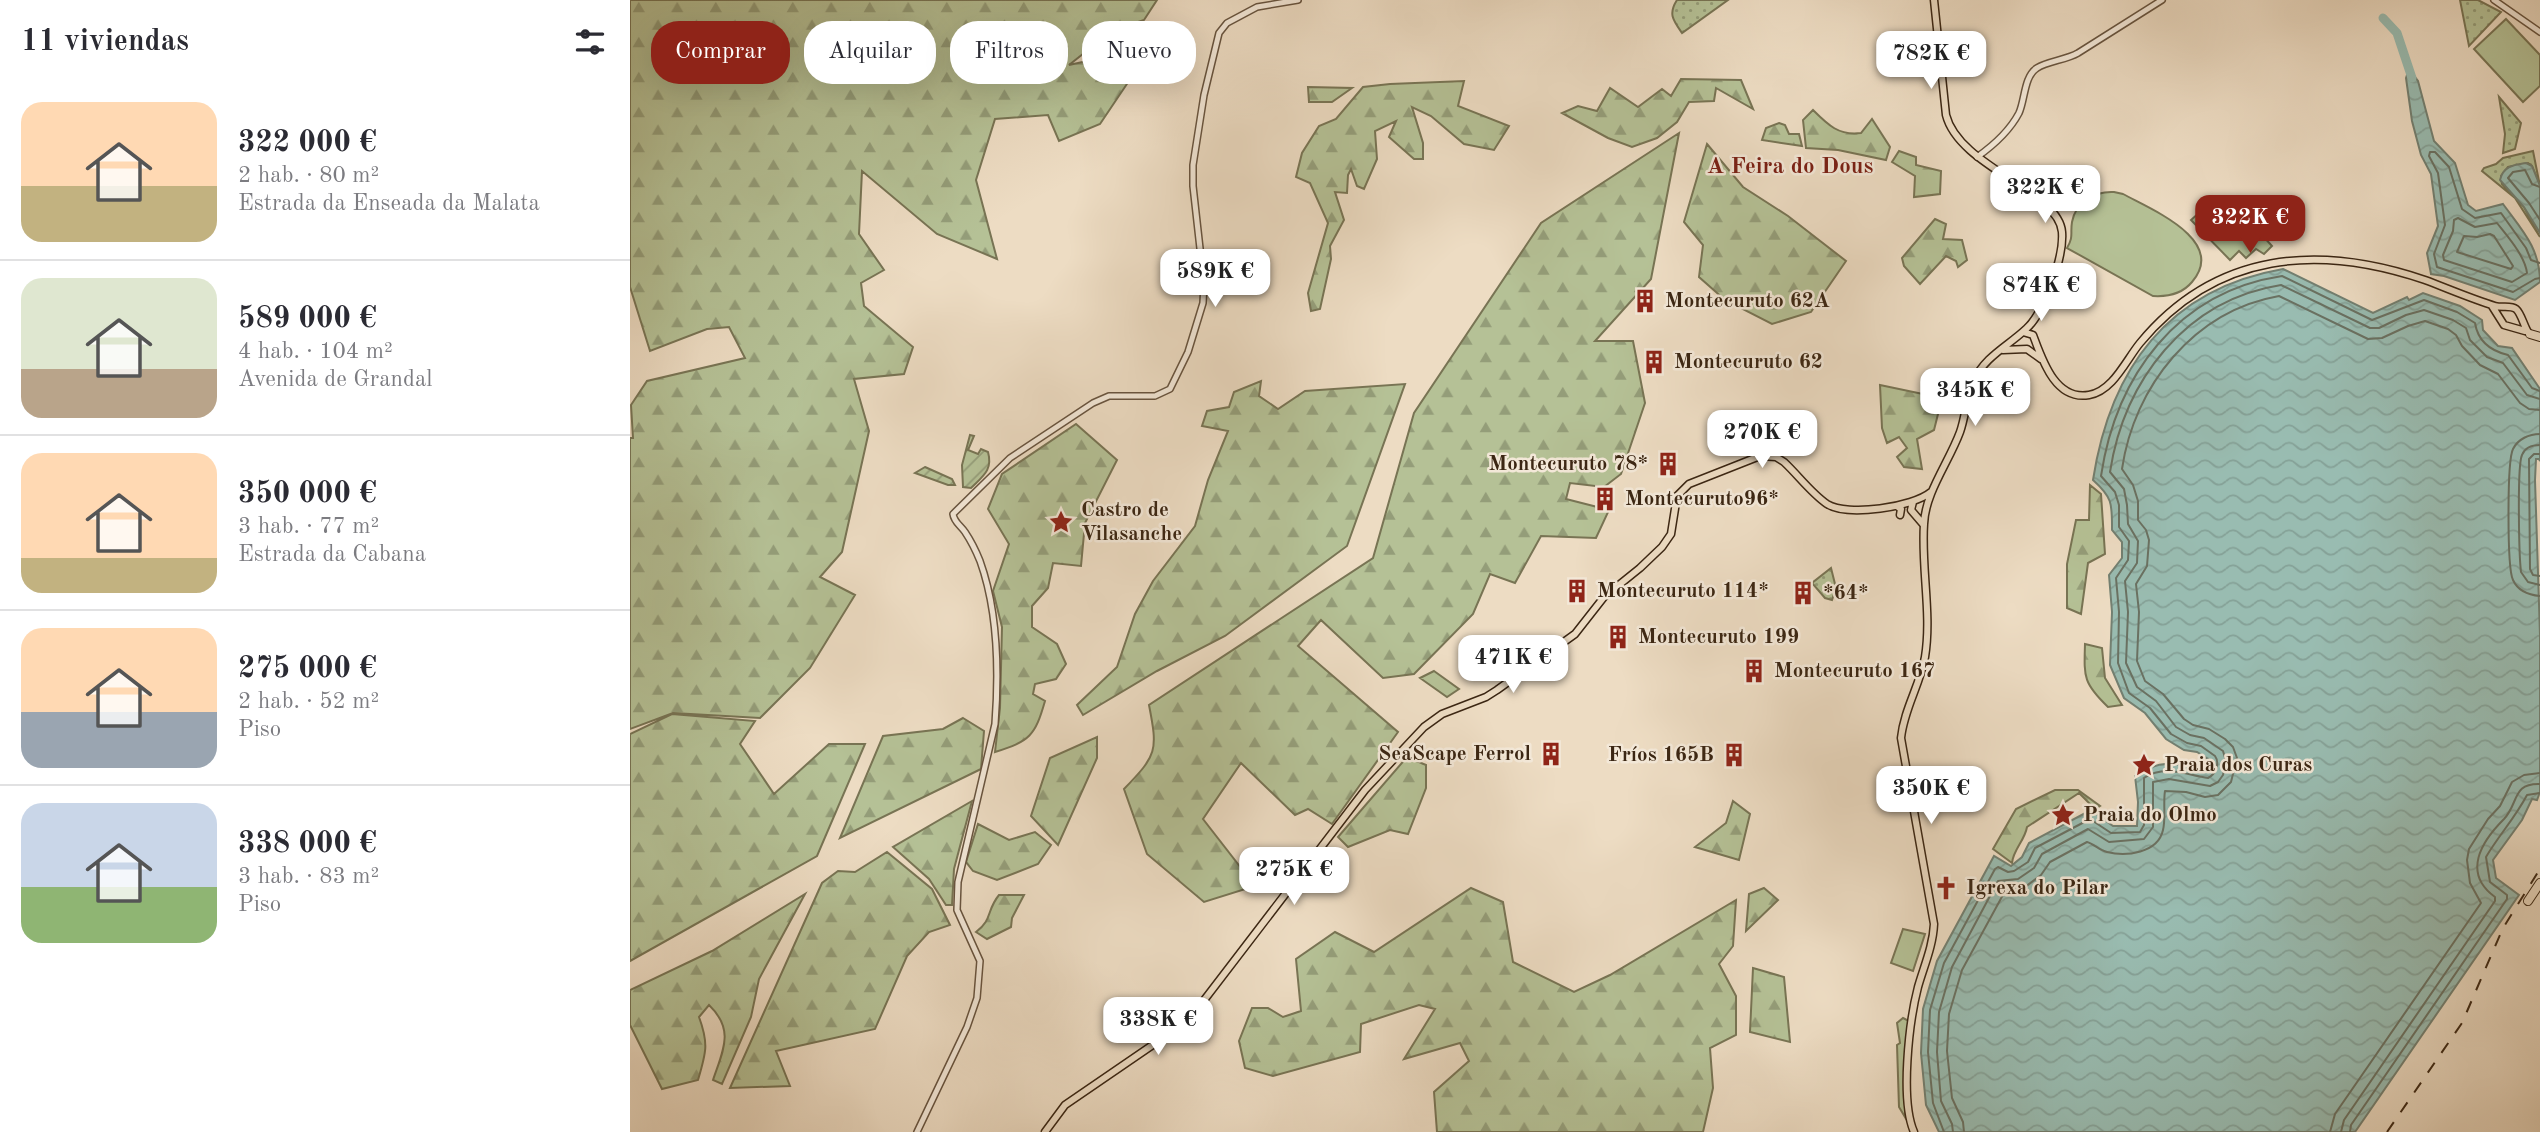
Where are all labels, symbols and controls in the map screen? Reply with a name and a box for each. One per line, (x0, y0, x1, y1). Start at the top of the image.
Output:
chip: Comprar (651, 21, 790, 84)
chip: Alquilar (804, 21, 936, 84)
chip: Filtros (950, 21, 1068, 84)
chip: Nuevo (1082, 21, 1196, 84)
icon: filters (571, 23, 609, 61)
text: 11 viviendas (21, 27, 189, 57)
pin: 782K € (1874, 32, 1988, 91)
text: 782K € (1892, 42, 1970, 65)
text: 322 000 € (238, 128, 377, 158)
icon: home (77, 130, 161, 214)
district label: A Feira do Dous (1707, 155, 1873, 178)
text: 2 hab. · 80 m² (238, 164, 379, 187)
pin: 322K € (1988, 166, 2102, 225)
text: 322K € (2006, 176, 2084, 199)
text: Estrada da Enseada da Malata (238, 192, 540, 215)
pin: 322K € (2193, 196, 2307, 255)
text: 322K € (2211, 206, 2289, 229)
pin: 589K € (1158, 250, 1272, 309)
text: 589K € (1176, 260, 1254, 283)
pin: 874K € (1984, 264, 2098, 323)
text: 874K € (2002, 274, 2080, 297)
building icon: Montecuruto 62A (1631, 287, 1659, 315)
place label: Montecuruto 62A (1665, 291, 1830, 312)
text: 589 000 € (238, 304, 377, 334)
icon: home (77, 306, 161, 390)
text: 4 hab. · 104 m² (238, 340, 393, 363)
building icon: Montecuruto 62 (1640, 348, 1668, 376)
place label: Montecuruto 62 (1674, 352, 1823, 373)
text: Avenida de Grandal (238, 368, 433, 391)
pin: 345K € (1918, 368, 2032, 428)
text: 345K € (1936, 379, 2014, 402)
pin: 270K € (1705, 410, 1819, 470)
text: 270K € (1723, 421, 1801, 444)
building icon: Montecuruto 78* (1654, 450, 1682, 478)
place label: Montecuruto 78* (1488, 454, 1648, 475)
text: 350 000 € (238, 479, 377, 509)
icon: home (77, 481, 161, 565)
building icon: Montecuruto96* (1591, 485, 1619, 513)
place label: Montecuruto96* (1625, 489, 1779, 510)
place label: Castro de Vilasanche (1081, 500, 1182, 545)
place icon: Castro de Vilasanche (1047, 508, 1075, 536)
text: 3 hab. · 77 m² (238, 515, 379, 538)
text: Estrada da Cabana (238, 543, 426, 566)
building icon: Montecuruto 114* (1563, 577, 1591, 605)
building icon: *64* (1789, 579, 1817, 607)
place label: Montecuruto 114* (1597, 581, 1769, 602)
place label: *64* (1823, 583, 1868, 604)
building icon: Montecuruto 199 (1604, 623, 1632, 651)
place label: Montecuruto 199 (1638, 627, 1799, 648)
pin: 471K € (1456, 636, 1570, 695)
text: 471K € (1474, 646, 1552, 669)
text: 275 000 € (238, 654, 377, 684)
icon: home (77, 656, 161, 740)
building icon: Montecuruto 167 (1740, 657, 1768, 685)
place label: Montecuruto 167 (1774, 661, 1935, 682)
text: 2 hab. · 52 m² (238, 690, 379, 713)
text: Piso (238, 718, 281, 741)
building icon: SeaScape Ferrol (1537, 740, 1565, 768)
building icon: Fríos 165B (1720, 741, 1748, 769)
place label: SeaScape Ferrol (1378, 744, 1531, 765)
place label: Fríos 165B (1608, 745, 1714, 766)
place icon: Praia dos Curas (2130, 751, 2158, 779)
place label: Praia dos Curas (2164, 755, 2312, 776)
pin: 350K € (1874, 766, 1988, 826)
text: 350K € (1892, 777, 1970, 800)
place icon: Praia do Olmo (2049, 801, 2077, 829)
place label: Praia do Olmo (2083, 805, 2217, 826)
text: 338 000 € (238, 829, 377, 859)
icon: home (77, 831, 161, 915)
pin: 275K € (1237, 848, 1351, 907)
text: 275K € (1255, 858, 1333, 881)
text: 3 hab. · 83 m² (238, 865, 379, 888)
church icon: Igrexa do Pilar (1932, 874, 1960, 902)
place label: Igrexa do Pilar (1966, 878, 2108, 899)
text: Piso (238, 893, 281, 916)
pin: 338K € (1101, 998, 1215, 1057)
text: 338K € (1119, 1008, 1197, 1031)

